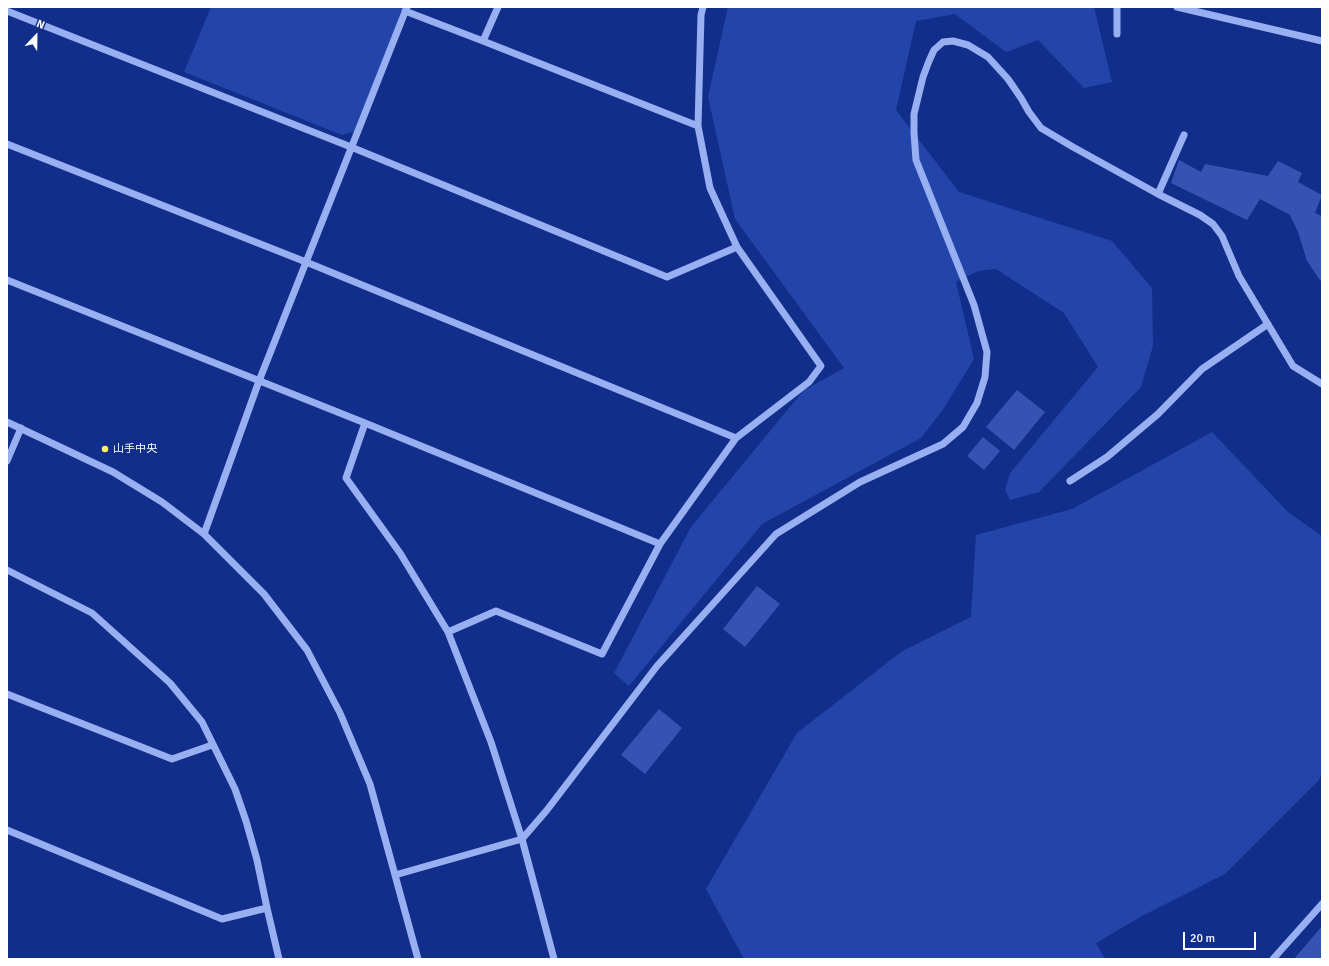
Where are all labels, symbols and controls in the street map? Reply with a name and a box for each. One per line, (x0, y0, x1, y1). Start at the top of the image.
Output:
north arrow (16, 16, 56, 56)
text: N (35, 17, 47, 32)
place label: 山手中央 (113, 442, 157, 456)
marker: 山手中央 (100, 444, 110, 454)
scale bar (1185, 924, 1258, 950)
text: 20 m (1190, 931, 1215, 946)

